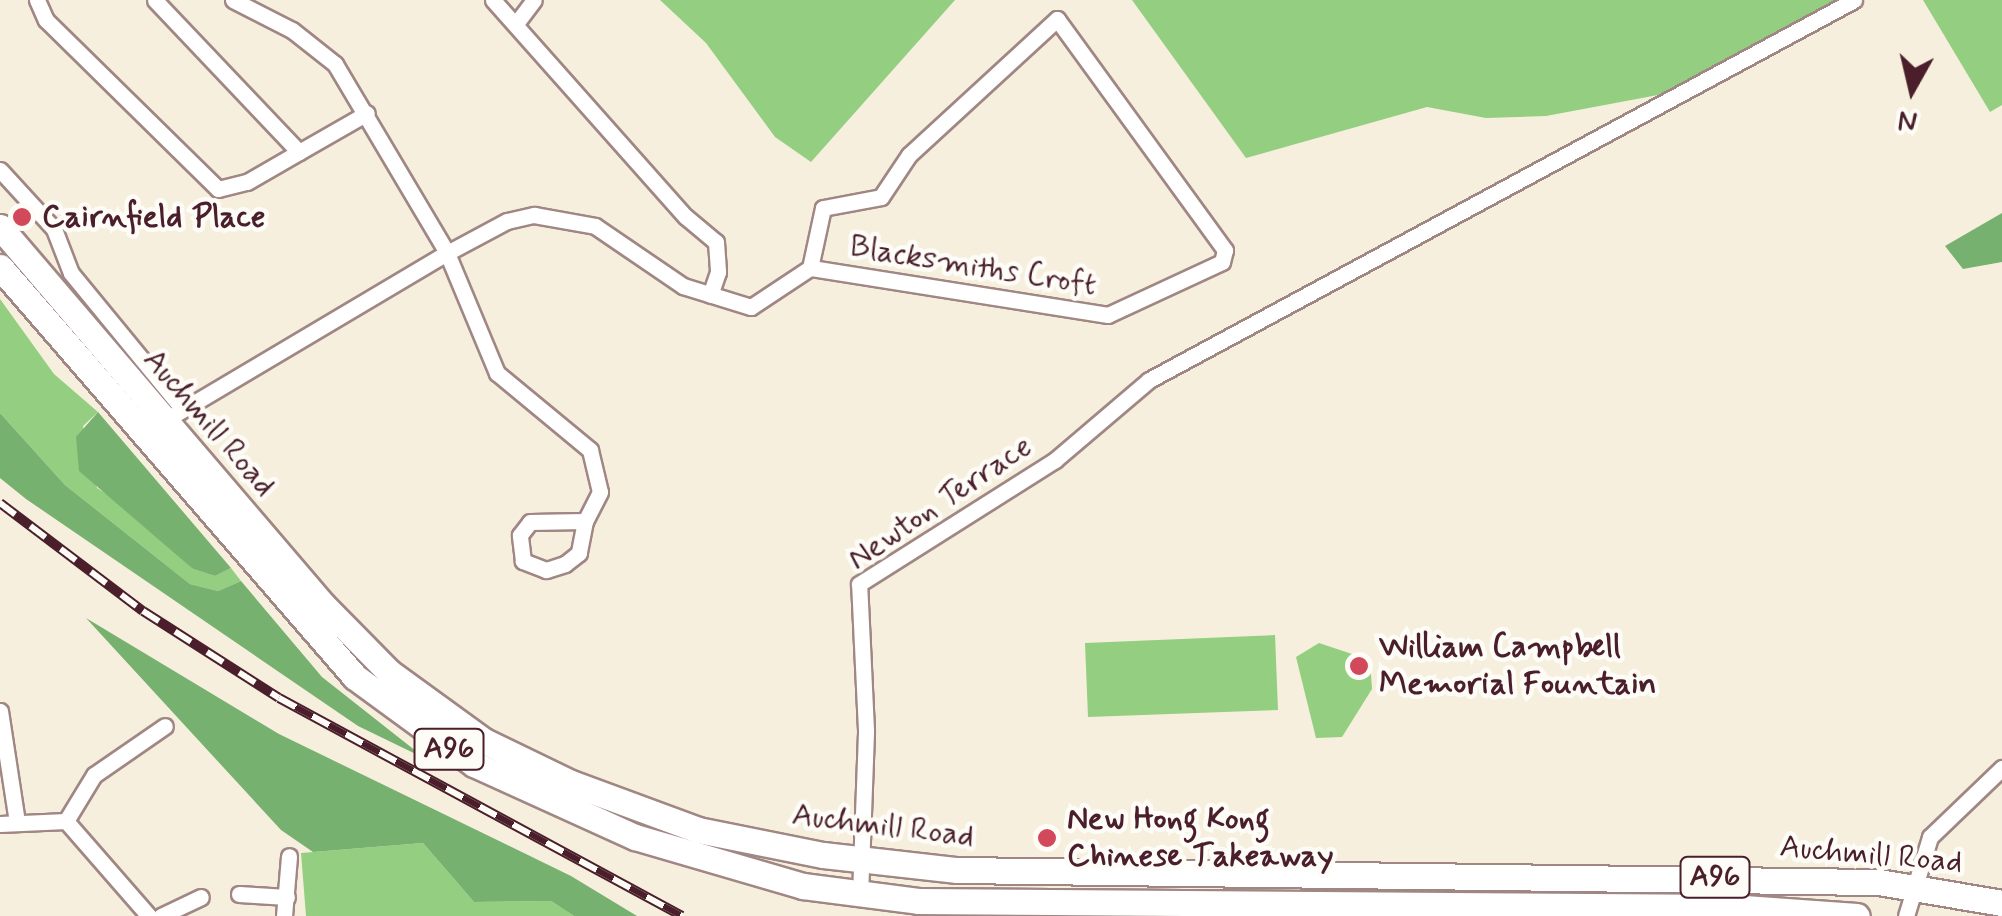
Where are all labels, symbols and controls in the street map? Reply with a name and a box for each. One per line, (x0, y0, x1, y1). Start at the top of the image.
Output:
north arrow (1862, 40, 1962, 140)
text: N (1896, 101, 1920, 140)
place label: Cairnfield Place (42, 198, 261, 236)
marker: Cairnfield Place (11, 206, 33, 228)
street label: Blacksmiths Croft (845, 227, 1101, 305)
street label: Auchmill Road (134, 341, 284, 505)
street label: Newton Terrace (843, 429, 1037, 577)
place label: William Campbell Memorial Fountain (1379, 629, 1640, 704)
marker: William Campbell Memorial Fountain (1348, 655, 1370, 677)
road number: A96 (412, 724, 486, 774)
street label: Auchmill Road (790, 796, 976, 856)
place label: New Hong Kong Chinese Takeaway (1067, 801, 1329, 876)
marker: New Hong Kong Chinese Takeaway (1036, 827, 1058, 849)
street label: Auchmill Road (1778, 828, 1964, 882)
road number: A96 (1678, 852, 1752, 902)

